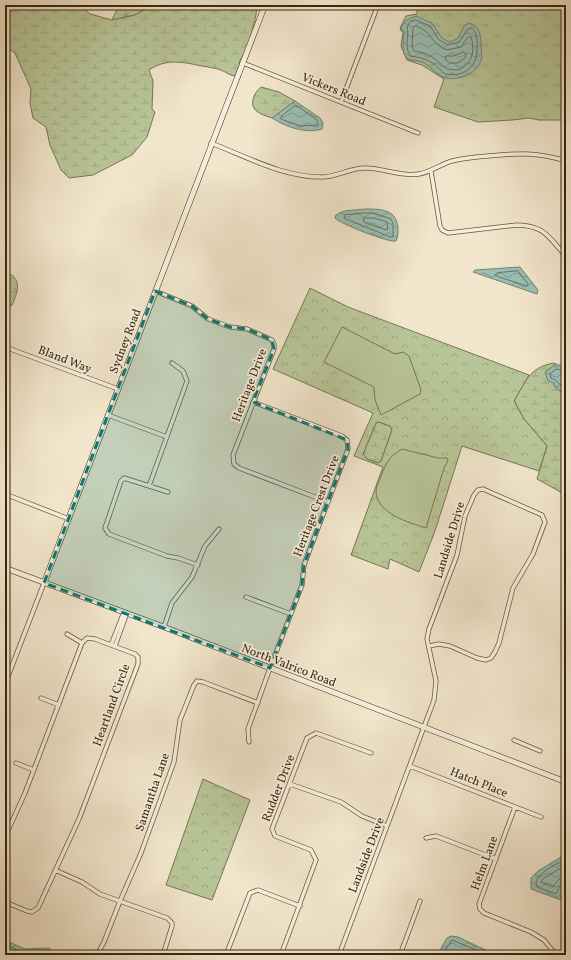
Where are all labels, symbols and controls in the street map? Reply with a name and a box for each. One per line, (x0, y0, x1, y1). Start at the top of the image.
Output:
street label: Vickers Road (299, 70, 368, 110)
street label: Sydney Road (106, 306, 146, 376)
street label: Bland Way (35, 342, 94, 378)
street label: Heritage Drive (229, 346, 271, 424)
street label: Heritage Crest Drive (290, 453, 344, 559)
street label: Landside Drive (431, 500, 469, 581)
street label: North Valrico Road (239, 640, 339, 691)
street label: Heartland Circle (90, 662, 134, 749)
street label: Samantha Lane (132, 751, 174, 834)
street label: Rudder Drive (259, 752, 299, 824)
street label: Hatch Place (447, 764, 510, 802)
street label: Landside Drive (345, 815, 389, 895)
street label: Helm Lane (468, 834, 502, 893)

